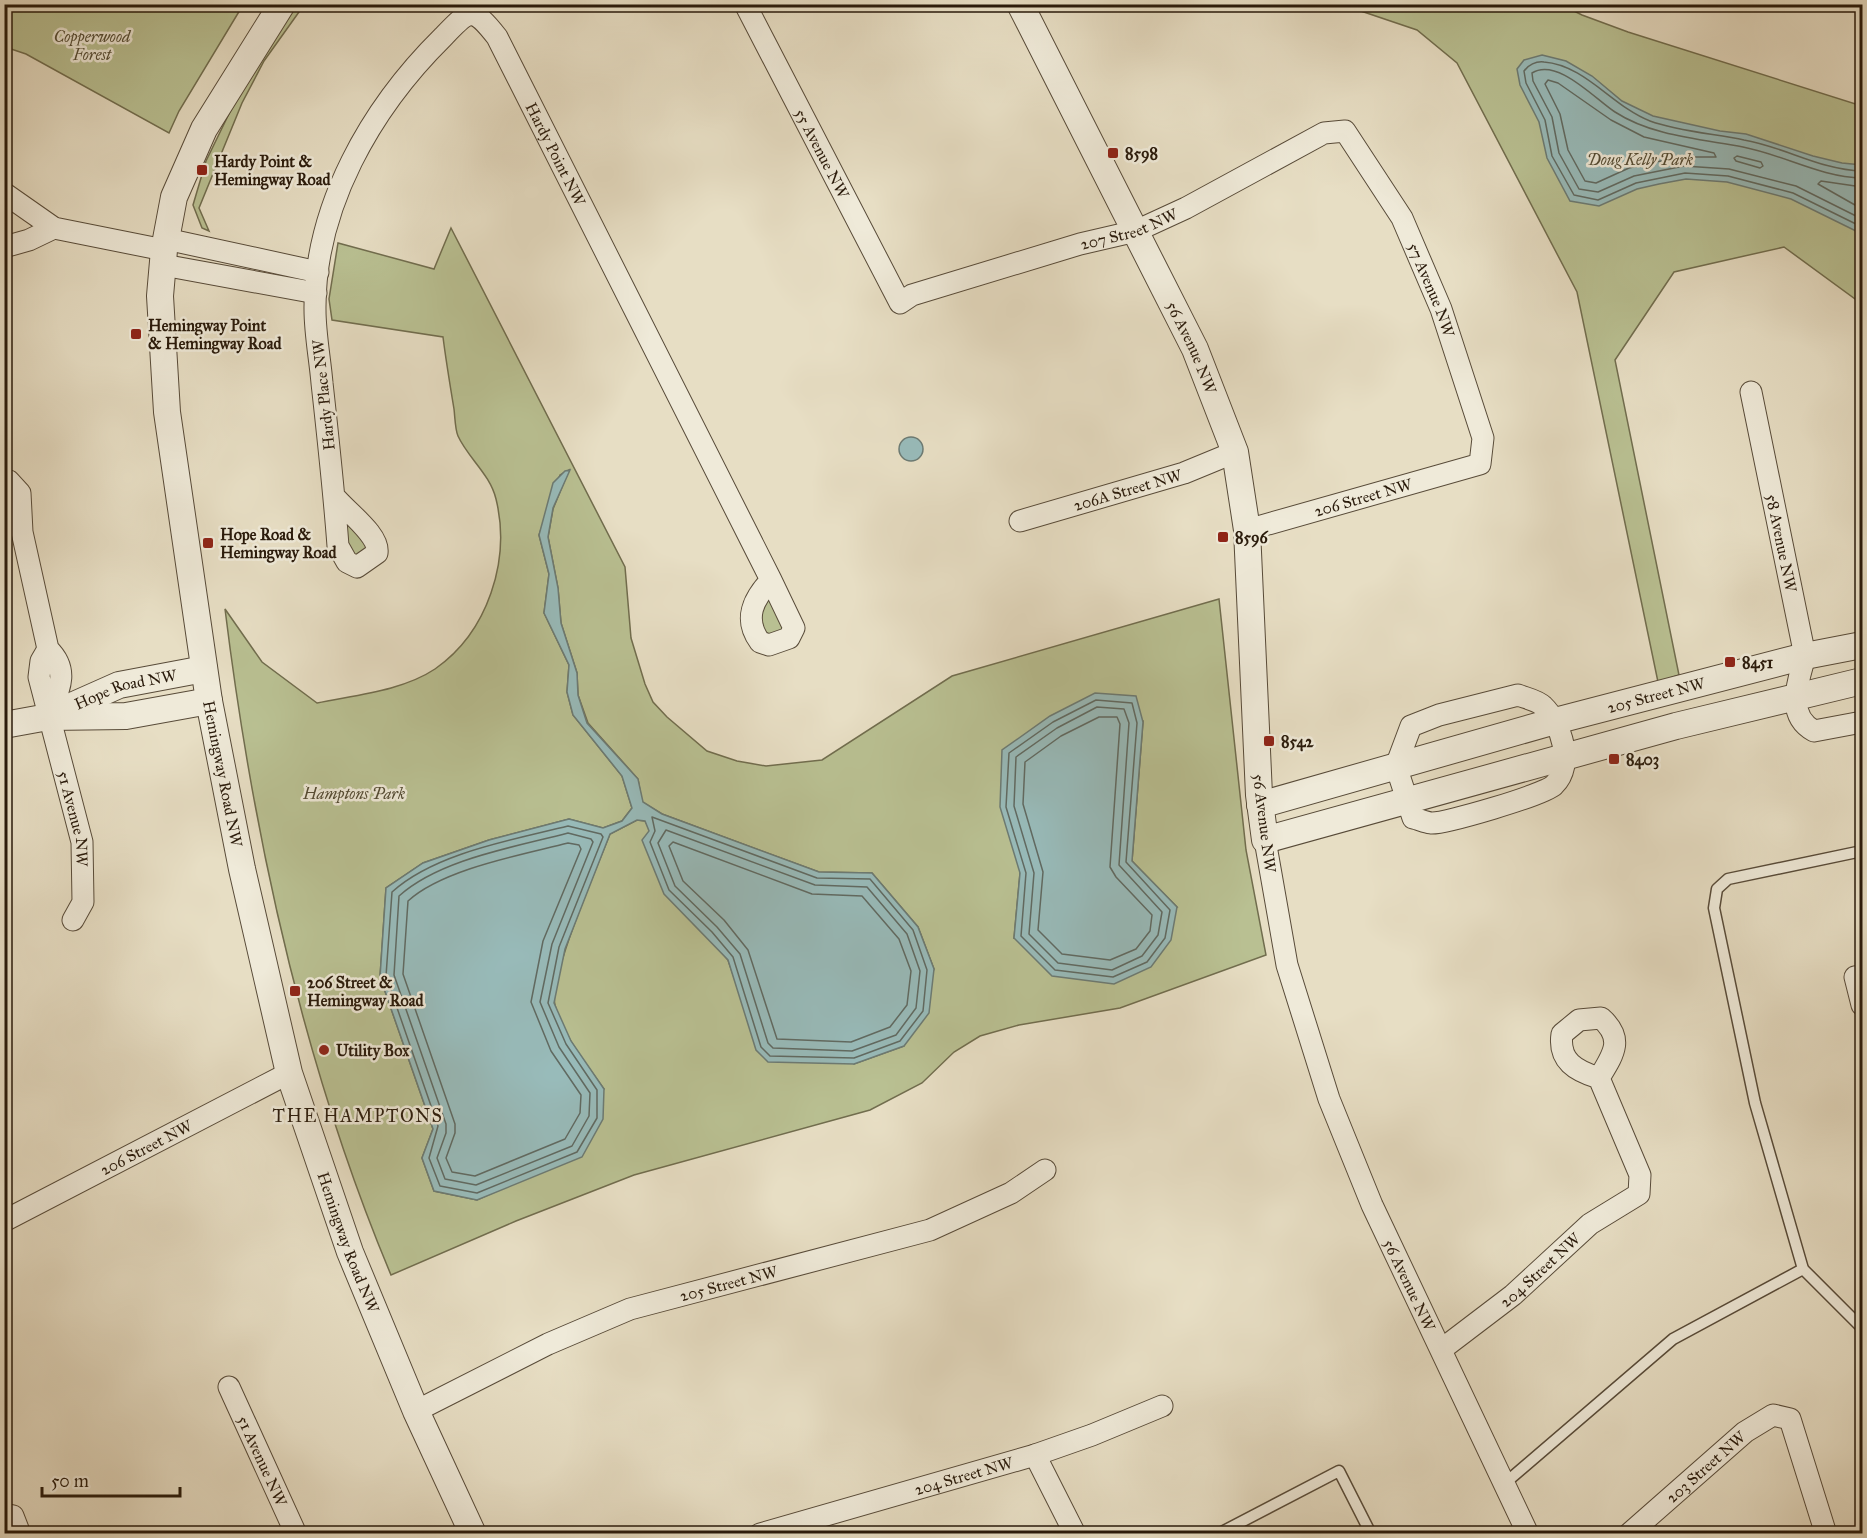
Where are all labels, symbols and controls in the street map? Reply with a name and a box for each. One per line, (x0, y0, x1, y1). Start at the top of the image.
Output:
park label: Copperwood Forest (54, 27, 132, 64)
street label: Hardy Point NW (521, 99, 590, 210)
street label: 55 Avenue NW (791, 105, 853, 202)
place label: 8598 (1125, 144, 1158, 164)
marker: 8598 (1106, 146, 1120, 160)
park label: Doug Kelly Park (1587, 150, 1693, 169)
place label: Hardy Point & Hemingway Road (214, 152, 332, 190)
marker: Hardy Point & Hemingway Road (195, 163, 209, 177)
street label: 207 Street NW (1079, 204, 1181, 254)
street label: 57 Avenue NW (1404, 240, 1459, 340)
street label: 56 Avenue NW (1162, 298, 1221, 397)
place label: Hemingway Point & Hemingway Road (148, 316, 283, 354)
marker: Hemingway Point & Hemingway Road (129, 327, 143, 341)
street label: Hardy Place NW (308, 338, 339, 451)
street label: 206A Street NW (1071, 465, 1185, 515)
street label: 206 Street NW (1312, 474, 1415, 521)
street label: 58 Avenue NW (1762, 492, 1801, 595)
place label: Hope Road & Hemingway Road (220, 525, 338, 563)
place label: 8596 (1235, 528, 1269, 548)
marker: 8596 (1216, 530, 1230, 544)
marker: Hope Road & Hemingway Road (201, 536, 215, 550)
place label: 8451 (1742, 653, 1774, 673)
marker: 8451 (1723, 655, 1737, 669)
street label: Hope Road NW (71, 665, 179, 714)
street label: 205 Street NW (1605, 673, 1708, 717)
street label: Hemingway Road NW (199, 699, 247, 849)
place label: 8542 (1281, 732, 1314, 752)
marker: 8542 (1262, 734, 1276, 748)
place label: 8403 (1626, 750, 1659, 770)
marker: 8403 (1607, 752, 1621, 766)
street label: 51 Avenue NW (54, 769, 91, 867)
street label: 56 Avenue NW (1249, 773, 1280, 874)
park label: Hamptons Park (302, 784, 405, 804)
place label: 206 Street & Hemingway Road (307, 973, 425, 1011)
marker: 206 Street & Hemingway Road (288, 984, 302, 998)
place label: Utility Box (336, 1041, 410, 1061)
marker: Utility Box (317, 1043, 331, 1057)
district label: THE HAMPTONS (273, 1105, 443, 1127)
street label: 206 Street NW (97, 1116, 196, 1179)
street label: Hemingway Road NW (313, 1169, 383, 1316)
street label: 204 Street NW (1496, 1228, 1585, 1311)
street label: 56 Avenue NW (1379, 1236, 1440, 1335)
street label: 205 Street NW (678, 1261, 780, 1305)
street label: 51 Avenue NW (233, 1413, 291, 1510)
street label: 203 Street NW (1662, 1427, 1750, 1507)
street label: 204 Street NW (912, 1453, 1016, 1499)
scale bar (42, 1460, 180, 1498)
text: 50 m (51, 1470, 89, 1492)

